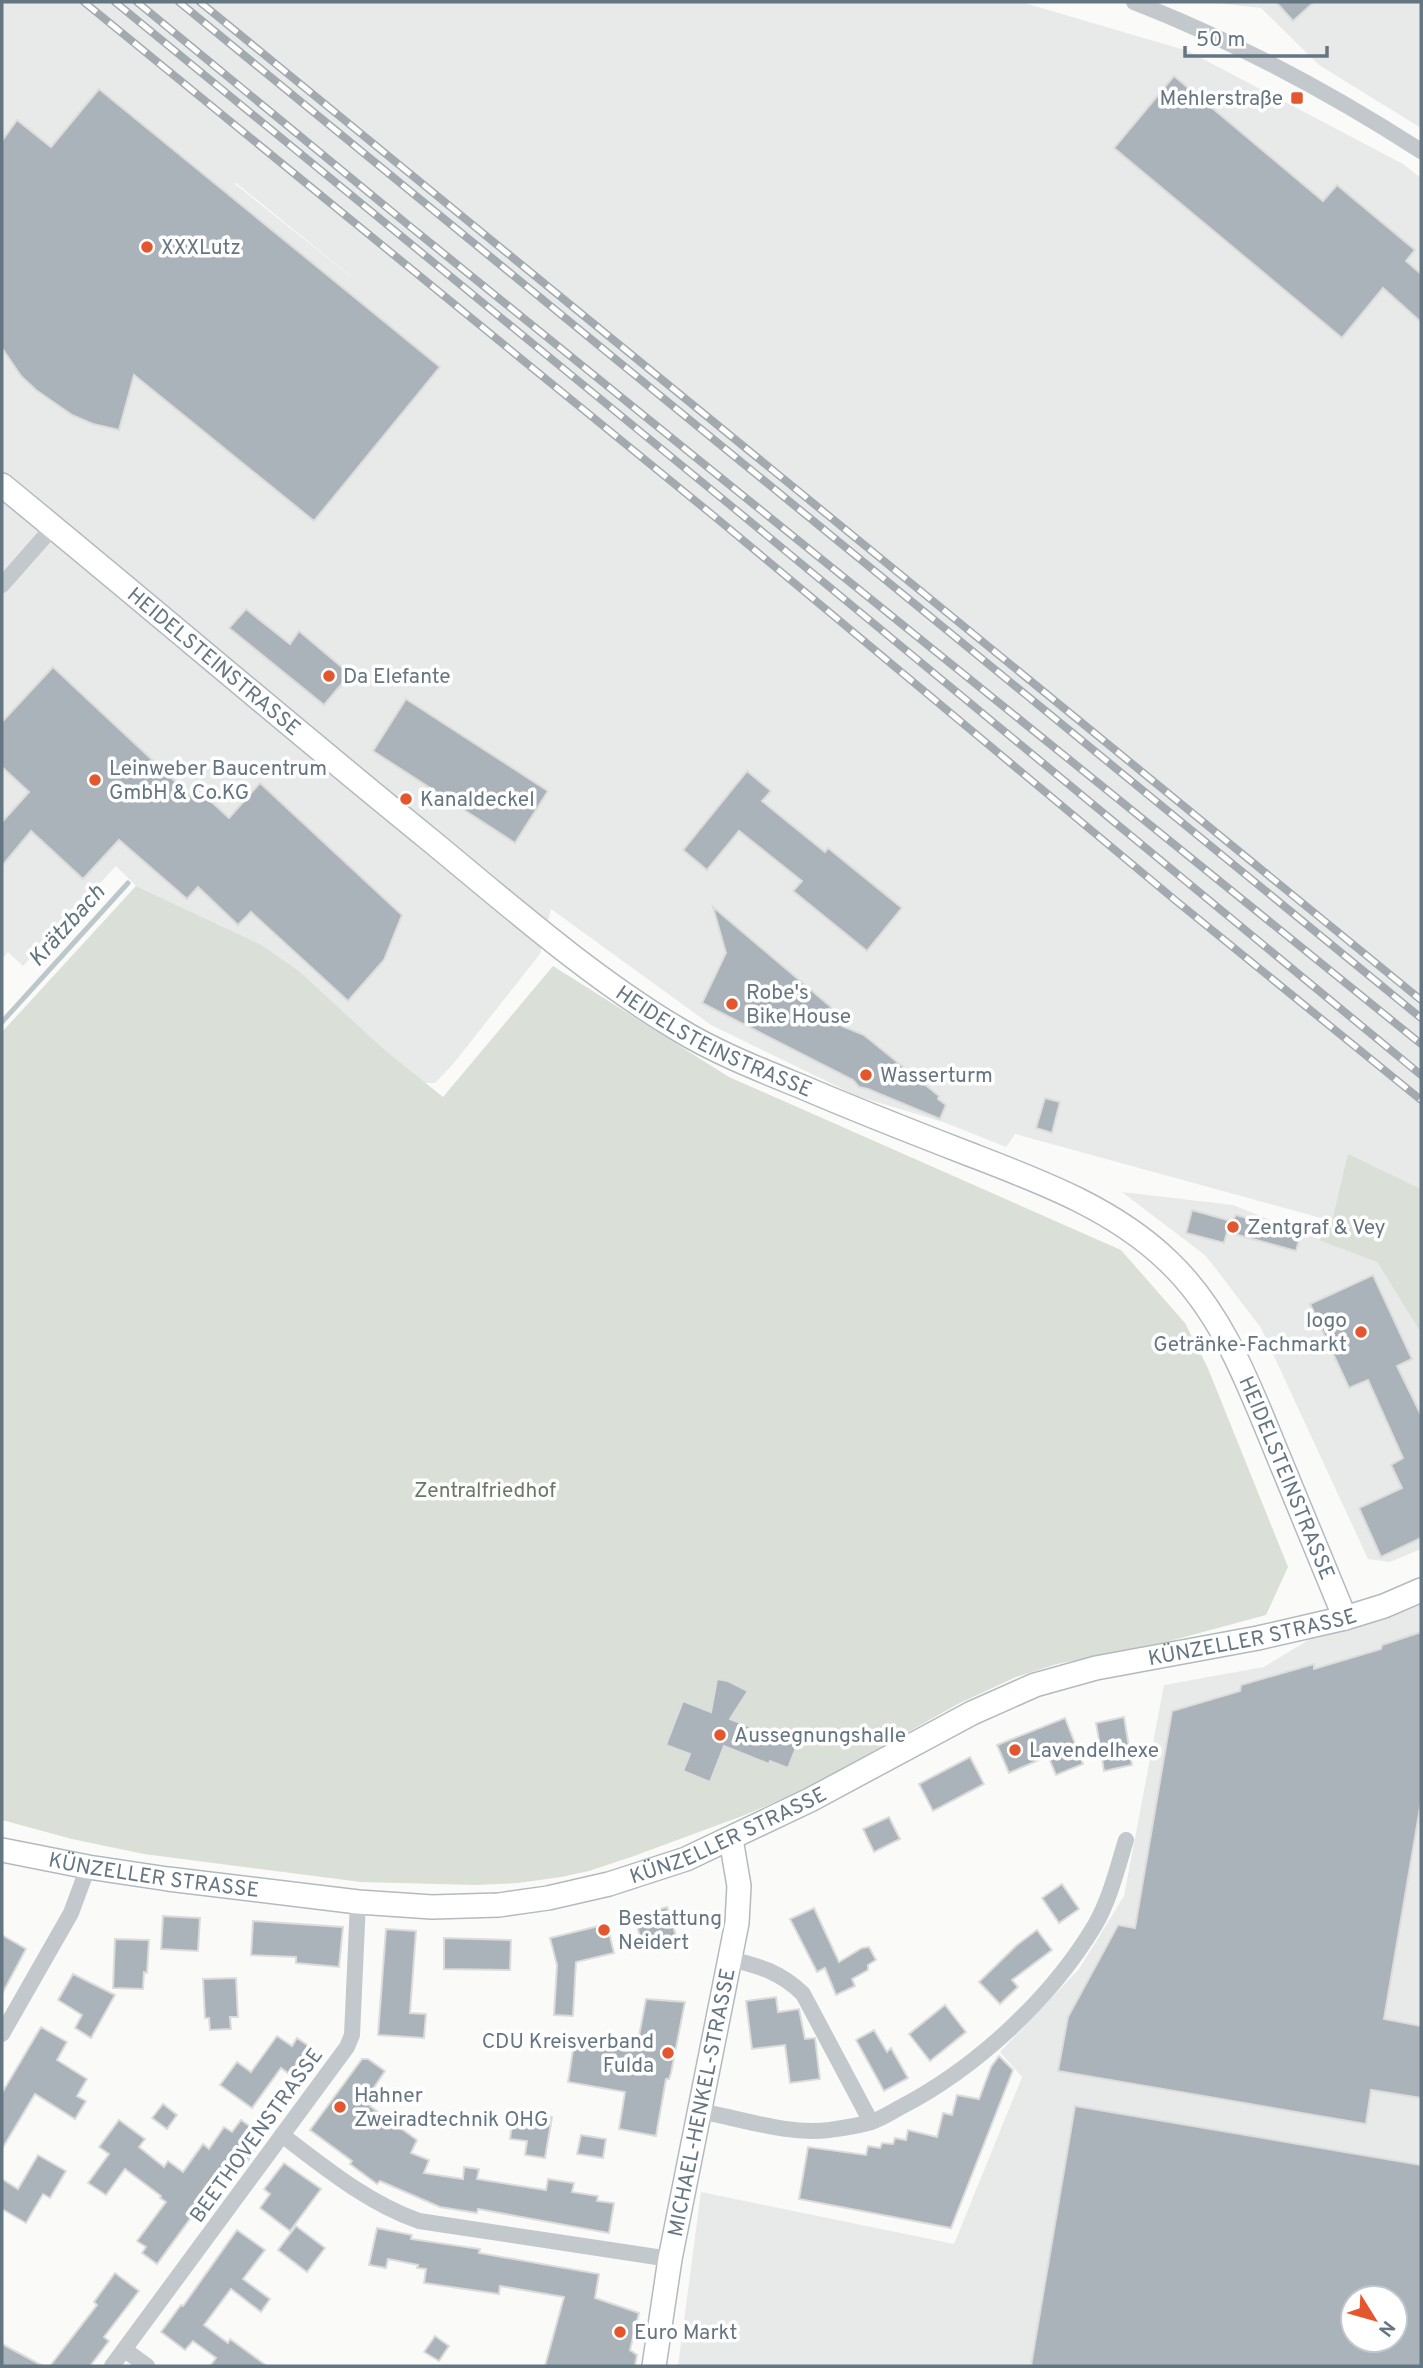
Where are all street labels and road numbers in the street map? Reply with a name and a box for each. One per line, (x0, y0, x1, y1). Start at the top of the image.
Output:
street label: HEIDELSTEINSTRASSE (121, 582, 306, 743)
street label: HEIDELSTEINSTRASSE (610, 980, 816, 1105)
street label: HEIDELSTEINSTRASSE (1231, 1372, 1340, 1584)
street label: KÜNZELLER STRASSE (1146, 1603, 1360, 1673)
street label: KÜNZELLER STRASSE (627, 1782, 832, 1891)
street label: KÜNZELLER STRASSE (46, 1847, 260, 1905)
street label: MICHAEL-HENKEL-STRASSE (663, 1966, 743, 2239)
street label: BEETHOVENSTRASSE (185, 2043, 330, 2229)

